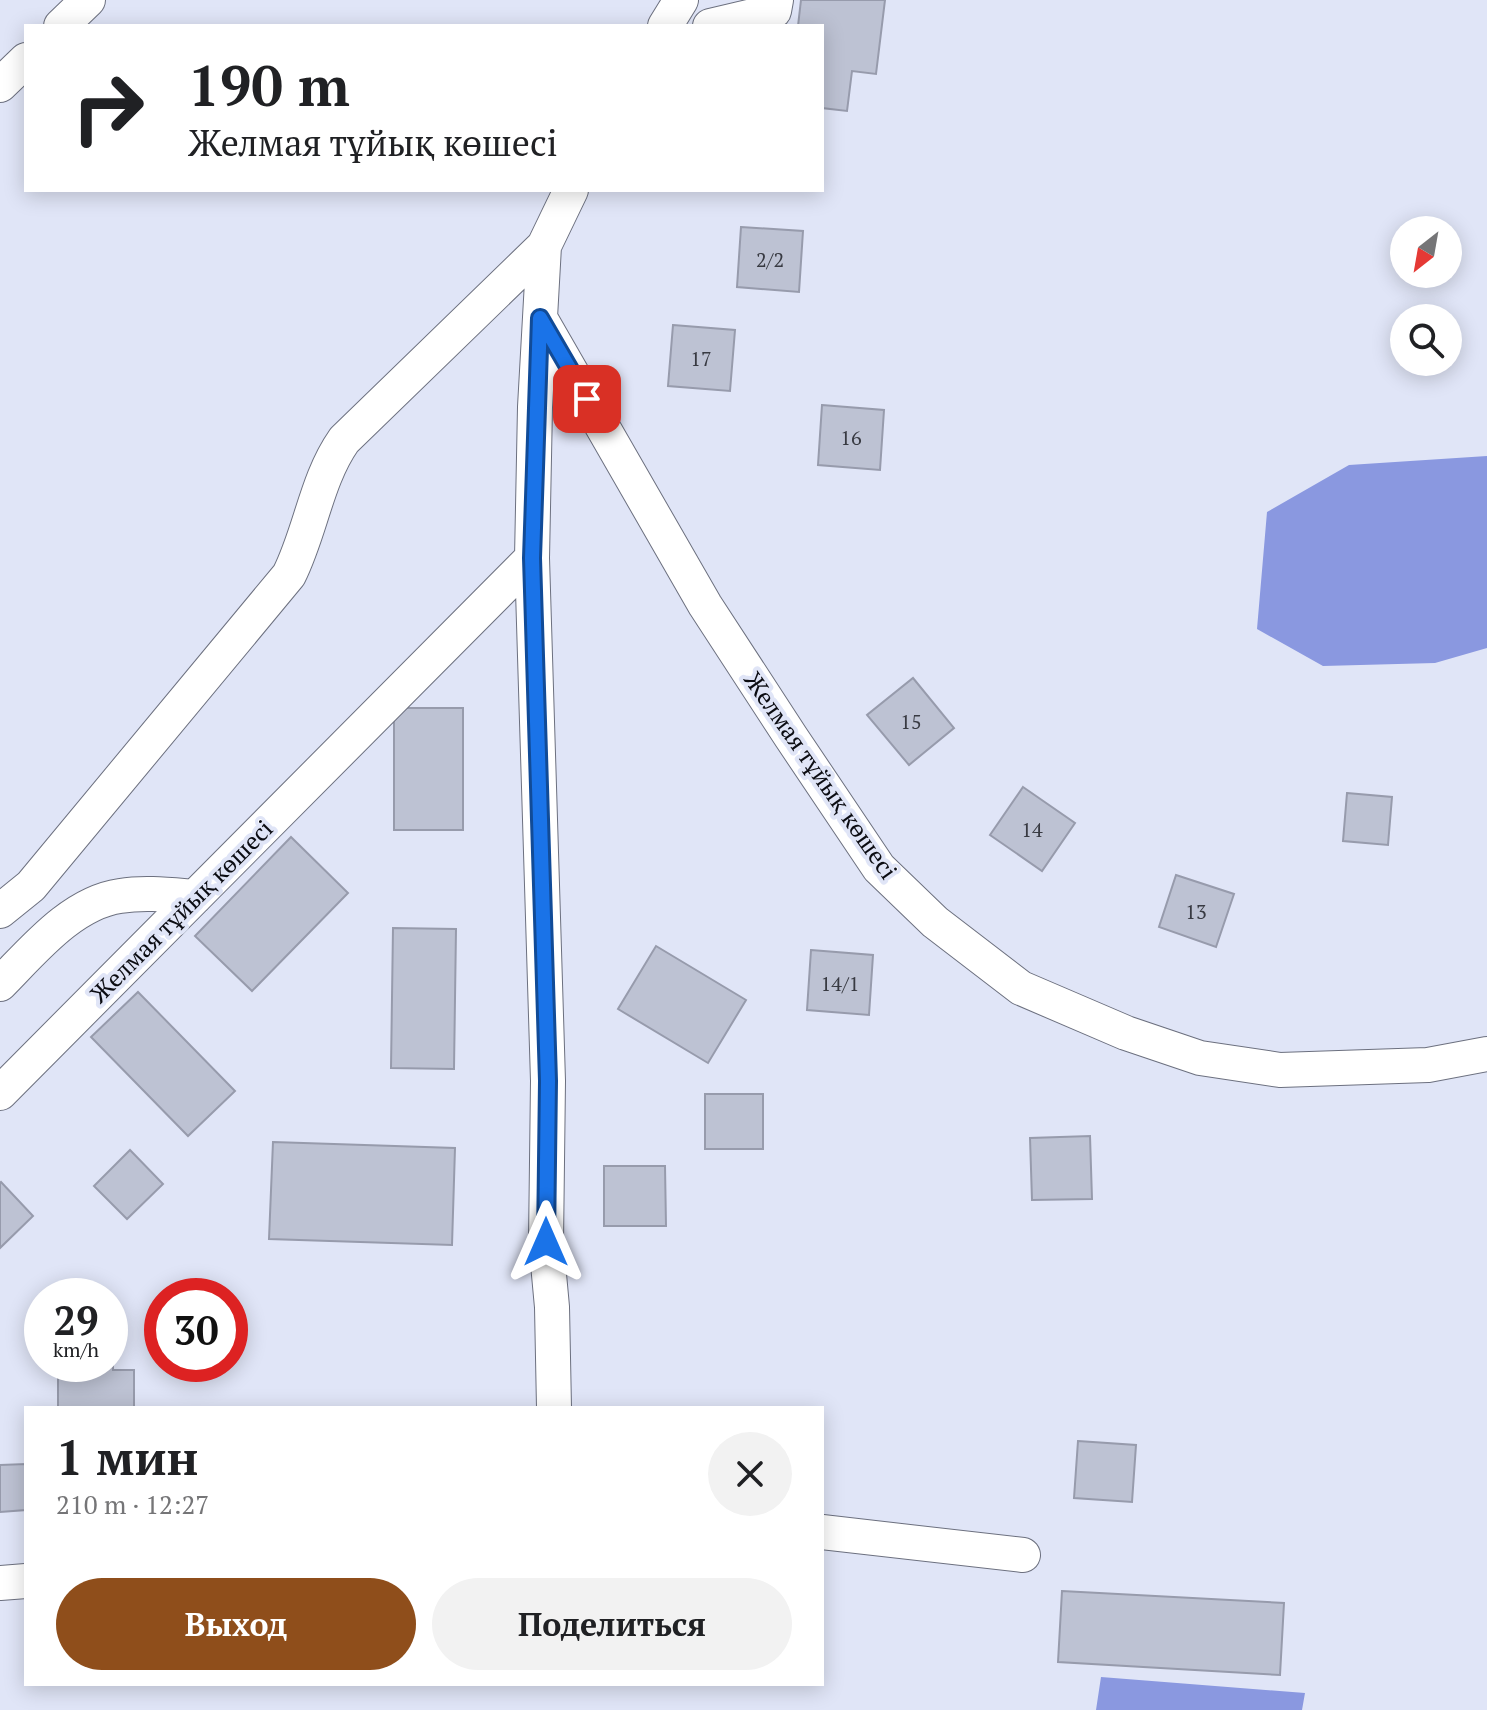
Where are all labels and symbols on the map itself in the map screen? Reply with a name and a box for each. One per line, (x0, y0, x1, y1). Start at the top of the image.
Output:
north arrow (1390, 216, 1462, 288)
house number: 2/2 (756, 246, 784, 273)
house number: 17 (690, 345, 712, 372)
pin (553, 365, 621, 433)
house number: 16 (840, 424, 862, 451)
street label: Желмая тұйық көшесі (737, 665, 905, 885)
house number: 15 (900, 708, 922, 735)
street label: Желмая тұйық көшесі (83, 813, 279, 1009)
house number: 14 (1021, 816, 1043, 843)
house number: 13 (1185, 898, 1207, 925)
house number: 14/1 (821, 970, 859, 997)
position arrow (504, 1200, 588, 1284)
speed limit sign: 30 (144, 1278, 248, 1382)

